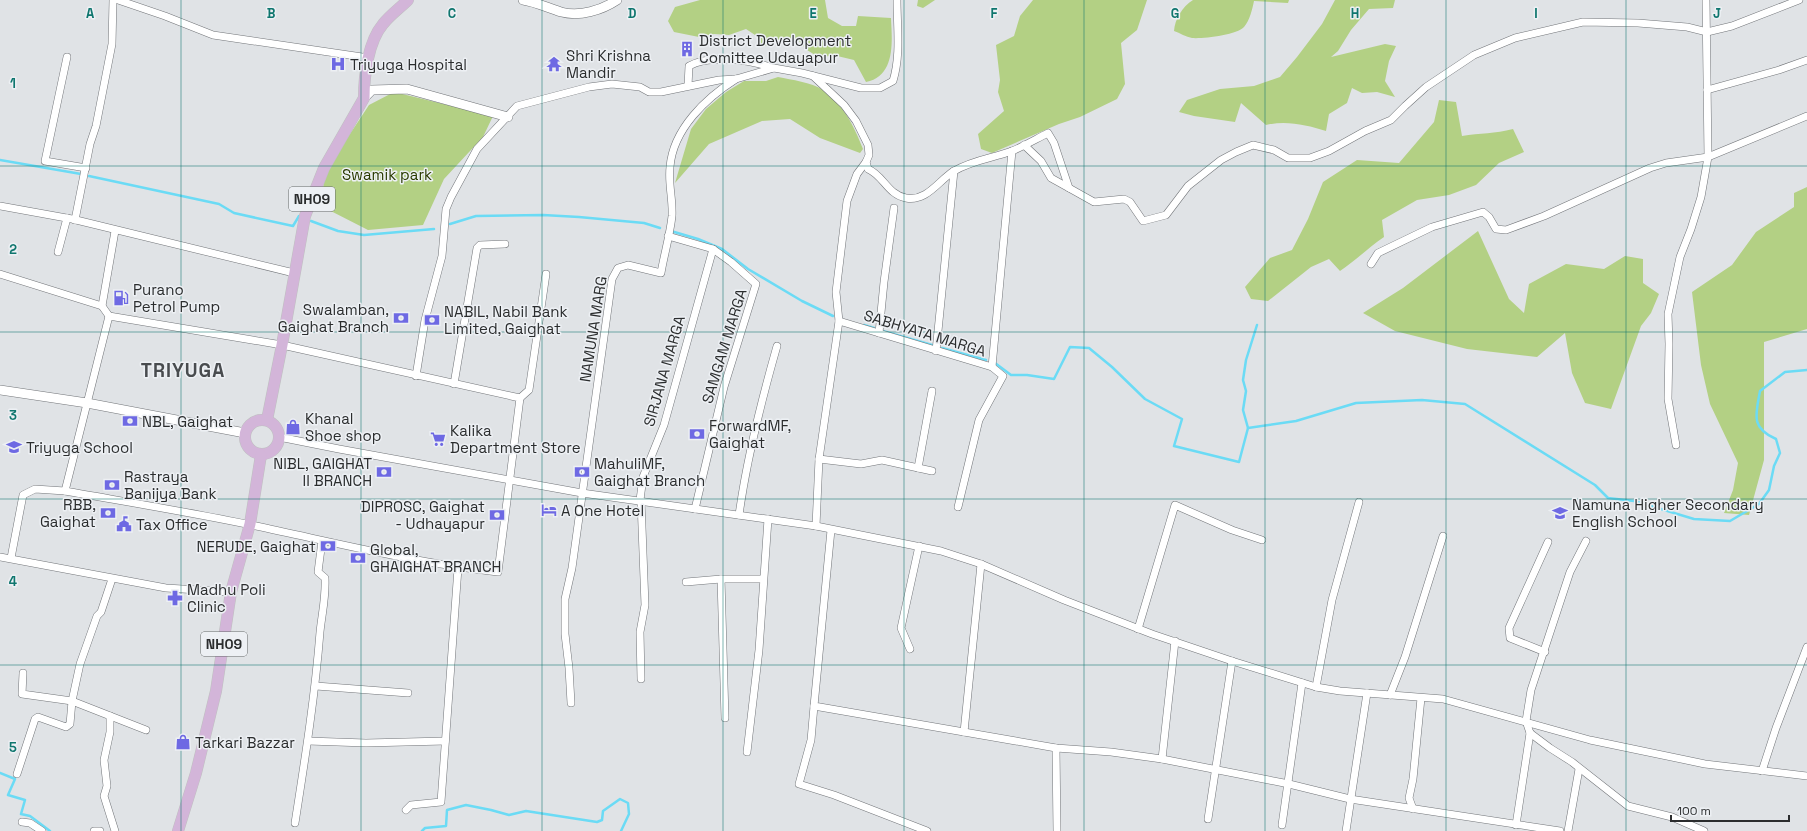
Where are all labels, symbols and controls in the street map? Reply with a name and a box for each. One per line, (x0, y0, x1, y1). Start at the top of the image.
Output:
text: A (86, 5, 95, 22)
text: B (267, 5, 276, 22)
text: C (448, 5, 456, 22)
text: D (628, 5, 637, 22)
text: E (809, 5, 817, 22)
text: F (991, 5, 998, 22)
text: G (1171, 5, 1179, 22)
text: H (1351, 5, 1359, 22)
text: I (1534, 5, 1538, 22)
text: J (1713, 5, 1721, 22)
place label: District Development Comittee Udayapur (699, 31, 852, 67)
building icon: District Development Comittee Udayapur (678, 40, 696, 58)
place label: Shri Krishna Mandir (566, 46, 651, 82)
hospital icon: Triyuga Hospital (329, 55, 347, 73)
place label: Triyuga Hospital (350, 55, 467, 74)
temple icon: Shri Krishna Mandir (545, 55, 563, 73)
text: 1 (10, 75, 16, 92)
park label: Swamik park (342, 165, 432, 184)
road number: NH09 (289, 187, 335, 211)
text: 2 (9, 241, 17, 258)
street label: NAMUNA MARG (575, 275, 611, 383)
place label: Purano Petrol Pump (133, 280, 220, 316)
street label: SAMGAM MARGA (698, 286, 751, 406)
fuel station icon: Purano Petrol Pump (112, 289, 130, 307)
place label: Swalamban, Gaighat Branch (278, 300, 389, 336)
place label: NABIL, Nabil Bank Limited, Gaighat (444, 302, 568, 338)
street label: SABHYATA MARGA (862, 305, 989, 361)
bank icon: Swalamban, Gaighat Branch (392, 309, 410, 327)
bank icon: NABIL, Nabil Bank Limited, Gaighat (423, 311, 441, 329)
street label: SIRJANA MARGA (639, 313, 689, 429)
district label: TRIYUGA (141, 358, 225, 383)
text: 3 (9, 407, 17, 424)
place label: Khanal Shoe shop (305, 409, 381, 445)
bank icon: NBL, Gaighat (121, 412, 139, 430)
place label: NBL, Gaighat (142, 412, 233, 431)
place label: ForwardMF, Gaighat (709, 416, 791, 452)
shop icon: Khanal Shoe shop (284, 418, 302, 436)
place label: Kalika Department Store (450, 421, 581, 457)
bank icon: ForwardMF, Gaighat (688, 425, 706, 443)
supermarket icon: Kalika Department Store (429, 430, 447, 448)
school or university icon: Triyuga School (5, 438, 23, 456)
place label: Triyuga School (26, 438, 133, 457)
place label: NIBL, GAIGHAT II BRANCH (273, 454, 372, 490)
place label: MahuliMF, Gaighat Branch (594, 454, 705, 490)
bank icon: NIBL, GAIGHAT II BRANCH (375, 463, 393, 481)
bank icon: MahuliMF, Gaighat Branch (573, 463, 591, 481)
place label: Rastraya Banijya Bank (124, 467, 217, 503)
bank icon: Rastraya Banijya Bank (103, 476, 121, 494)
place label: RBB, Gaighat (40, 495, 96, 531)
place label: Namuna Higher Secondary English School (1572, 495, 1764, 531)
place label: DIPROSC, Gaighat - Udhayapur (361, 497, 485, 533)
hotel icon: A One Hotel (540, 501, 558, 519)
place label: A One Hotel (561, 501, 644, 520)
bank icon: RBB, Gaighat (99, 504, 117, 522)
school or university icon: Namuna Higher Secondary English School (1551, 504, 1569, 522)
bank icon: DIPROSC, Gaighat - Udhayapur (488, 506, 506, 524)
public building icon: Tax Office (115, 515, 133, 533)
place label: Tax Office (136, 515, 208, 534)
place label: NERUDE, Gaighat (197, 537, 316, 556)
bank icon: NERUDE, Gaighat (319, 537, 337, 555)
place label: Global, GHAIGHAT BRANCH (370, 540, 501, 576)
bank icon: Global, GHAIGHAT BRANCH (349, 549, 367, 567)
text: 4 (9, 573, 17, 590)
place label: Madhu Poli Clinic (187, 580, 266, 616)
pharmacy icon: Madhu Poli Clinic (166, 589, 184, 607)
road number: NH09 (201, 632, 247, 656)
shop icon: Tarkari Bazzar (174, 733, 192, 751)
place label: Tarkari Bazzar (195, 733, 295, 752)
text: 5 (9, 739, 17, 756)
scale bar (1671, 797, 1789, 823)
text: 100 m (1677, 803, 1711, 819)

